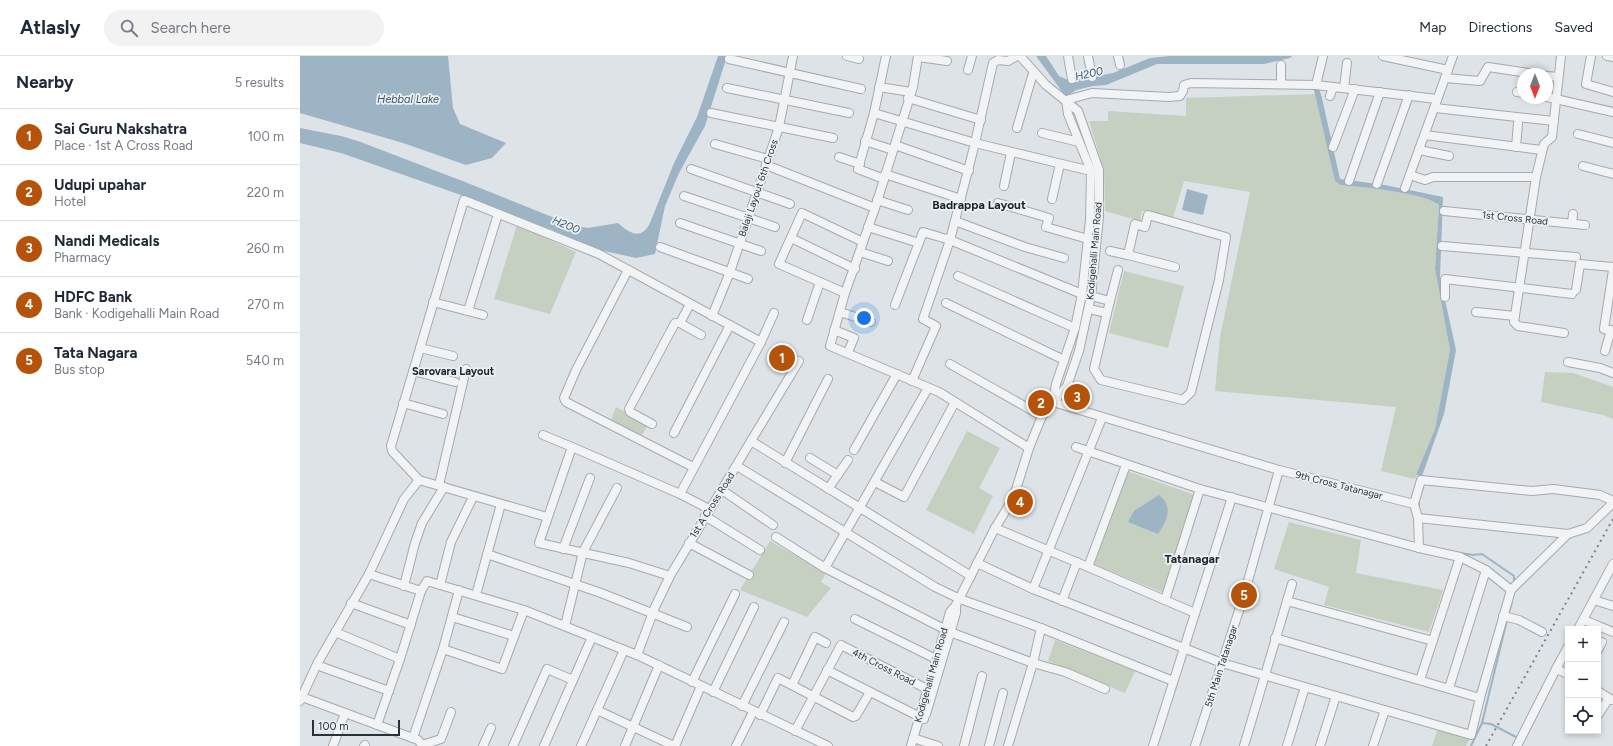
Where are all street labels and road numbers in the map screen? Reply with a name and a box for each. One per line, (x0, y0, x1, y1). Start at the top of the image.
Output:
street label: Balaji Layout 6th Cross (735, 137, 781, 238)
street label: Kodigehalli Main Road (1083, 201, 1105, 300)
street label: 1st Cross Road (1481, 208, 1549, 228)
street label: 9th Cross Tatanagar (1294, 468, 1385, 502)
street label: 1st A Cross Road (686, 469, 738, 540)
street label: 5th Main Tatanagar (1202, 623, 1241, 709)
street label: Kodigehalli Main Road (911, 626, 951, 724)
street label: 4th Cross Road (850, 645, 918, 689)

